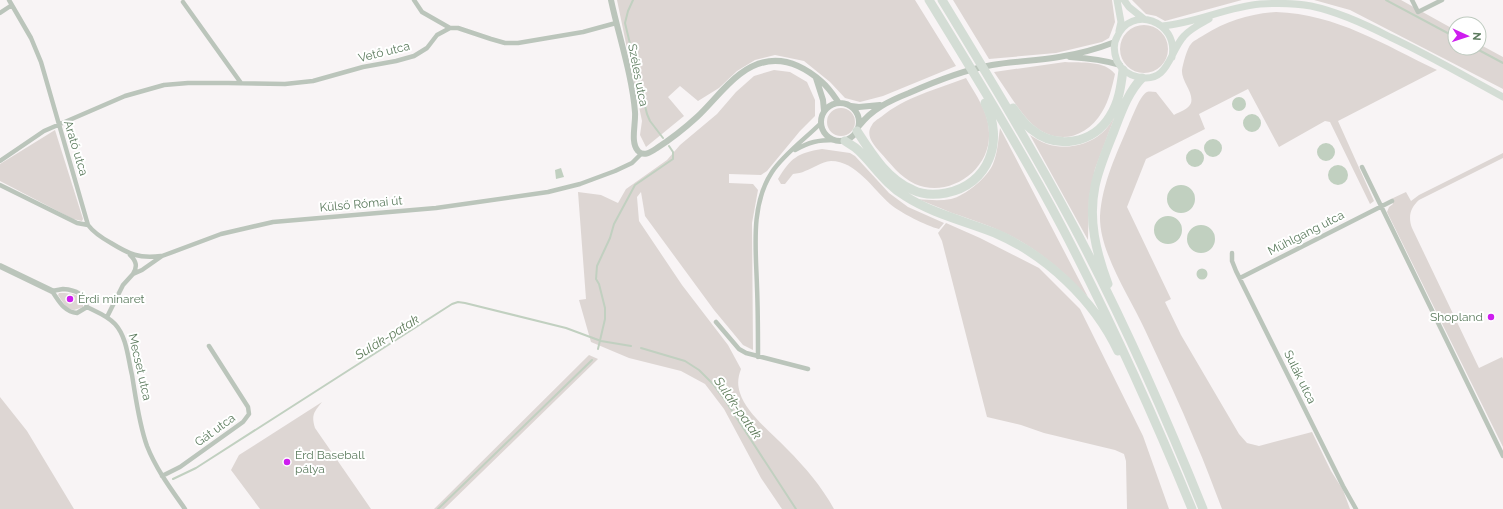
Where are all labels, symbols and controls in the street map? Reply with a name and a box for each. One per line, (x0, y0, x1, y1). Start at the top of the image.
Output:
north arrow (1447, 16, 1487, 56)
text: N (1470, 32, 1483, 41)
street label: Vető utca (357, 39, 411, 65)
street label: Széles utca (625, 43, 651, 107)
street label: Arató utca (61, 119, 91, 177)
street label: Külső Római út (319, 193, 403, 215)
street label: Mühlgang utca (1266, 208, 1346, 258)
place label: Érdi minaret (78, 292, 145, 306)
marker: Érdi minaret (65, 294, 75, 304)
place label: Shopland (1430, 310, 1483, 324)
water label: Sulák-patak (351, 311, 422, 363)
marker: Shopland (1486, 312, 1496, 322)
street label: Mecset utca (126, 332, 154, 402)
street label: Sulák utca (1281, 348, 1319, 406)
water label: Sulák-patak (710, 373, 765, 442)
street label: Gát utca (192, 411, 238, 449)
place label: Érd Baseball pálya (295, 448, 365, 476)
marker: Érd Baseball pálya (282, 457, 292, 467)

